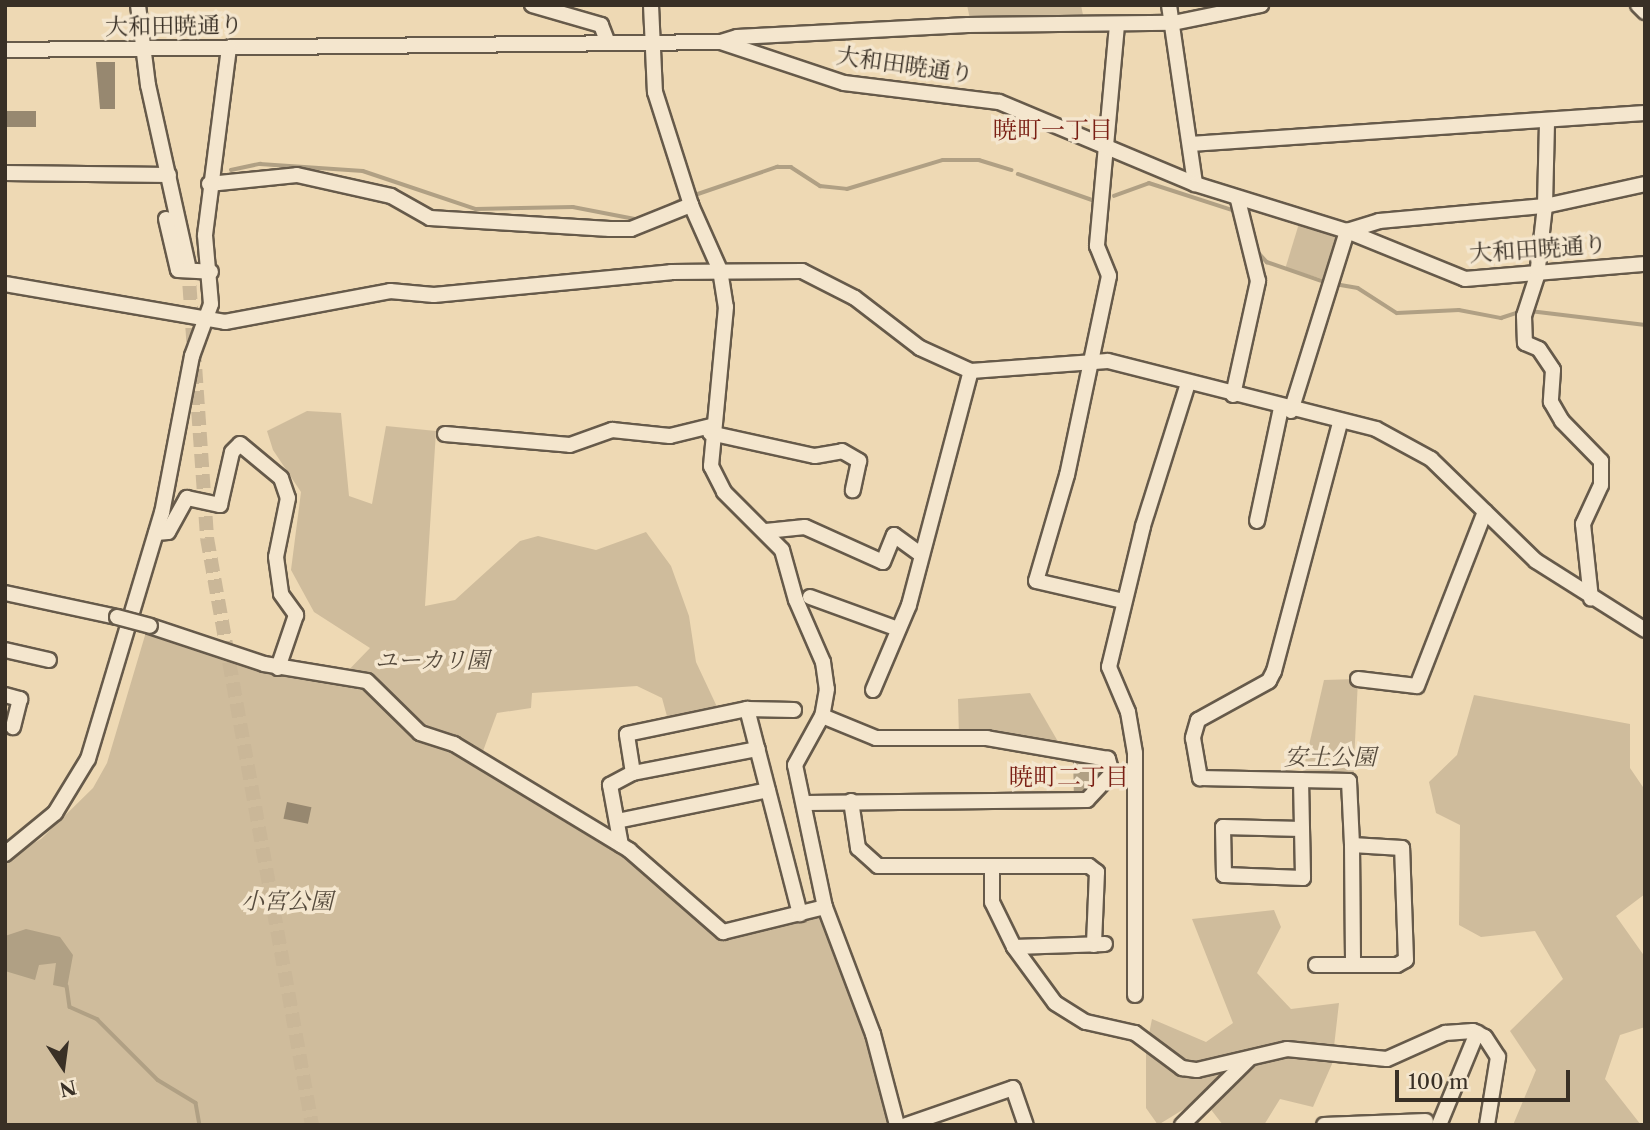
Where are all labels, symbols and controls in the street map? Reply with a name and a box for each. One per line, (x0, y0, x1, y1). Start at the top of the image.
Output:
street label: 大和田暁通り (105, 11, 243, 41)
street label: 大和田暁通り (835, 42, 975, 88)
district label: 暁町一丁目 (993, 116, 1113, 144)
street label: 大和田暁通り (1468, 230, 1608, 268)
park label: ユーカリ園 (375, 646, 489, 674)
park label: 安土公園 (1284, 743, 1376, 771)
district label: 暁町二丁目 (1009, 763, 1129, 791)
park label: 小宮公園 (241, 887, 333, 915)
north arrow (28, 1032, 98, 1102)
scale bar (1398, 1056, 1573, 1100)
text: 100 m (1408, 1069, 1469, 1094)
text: N (57, 1075, 78, 1101)

